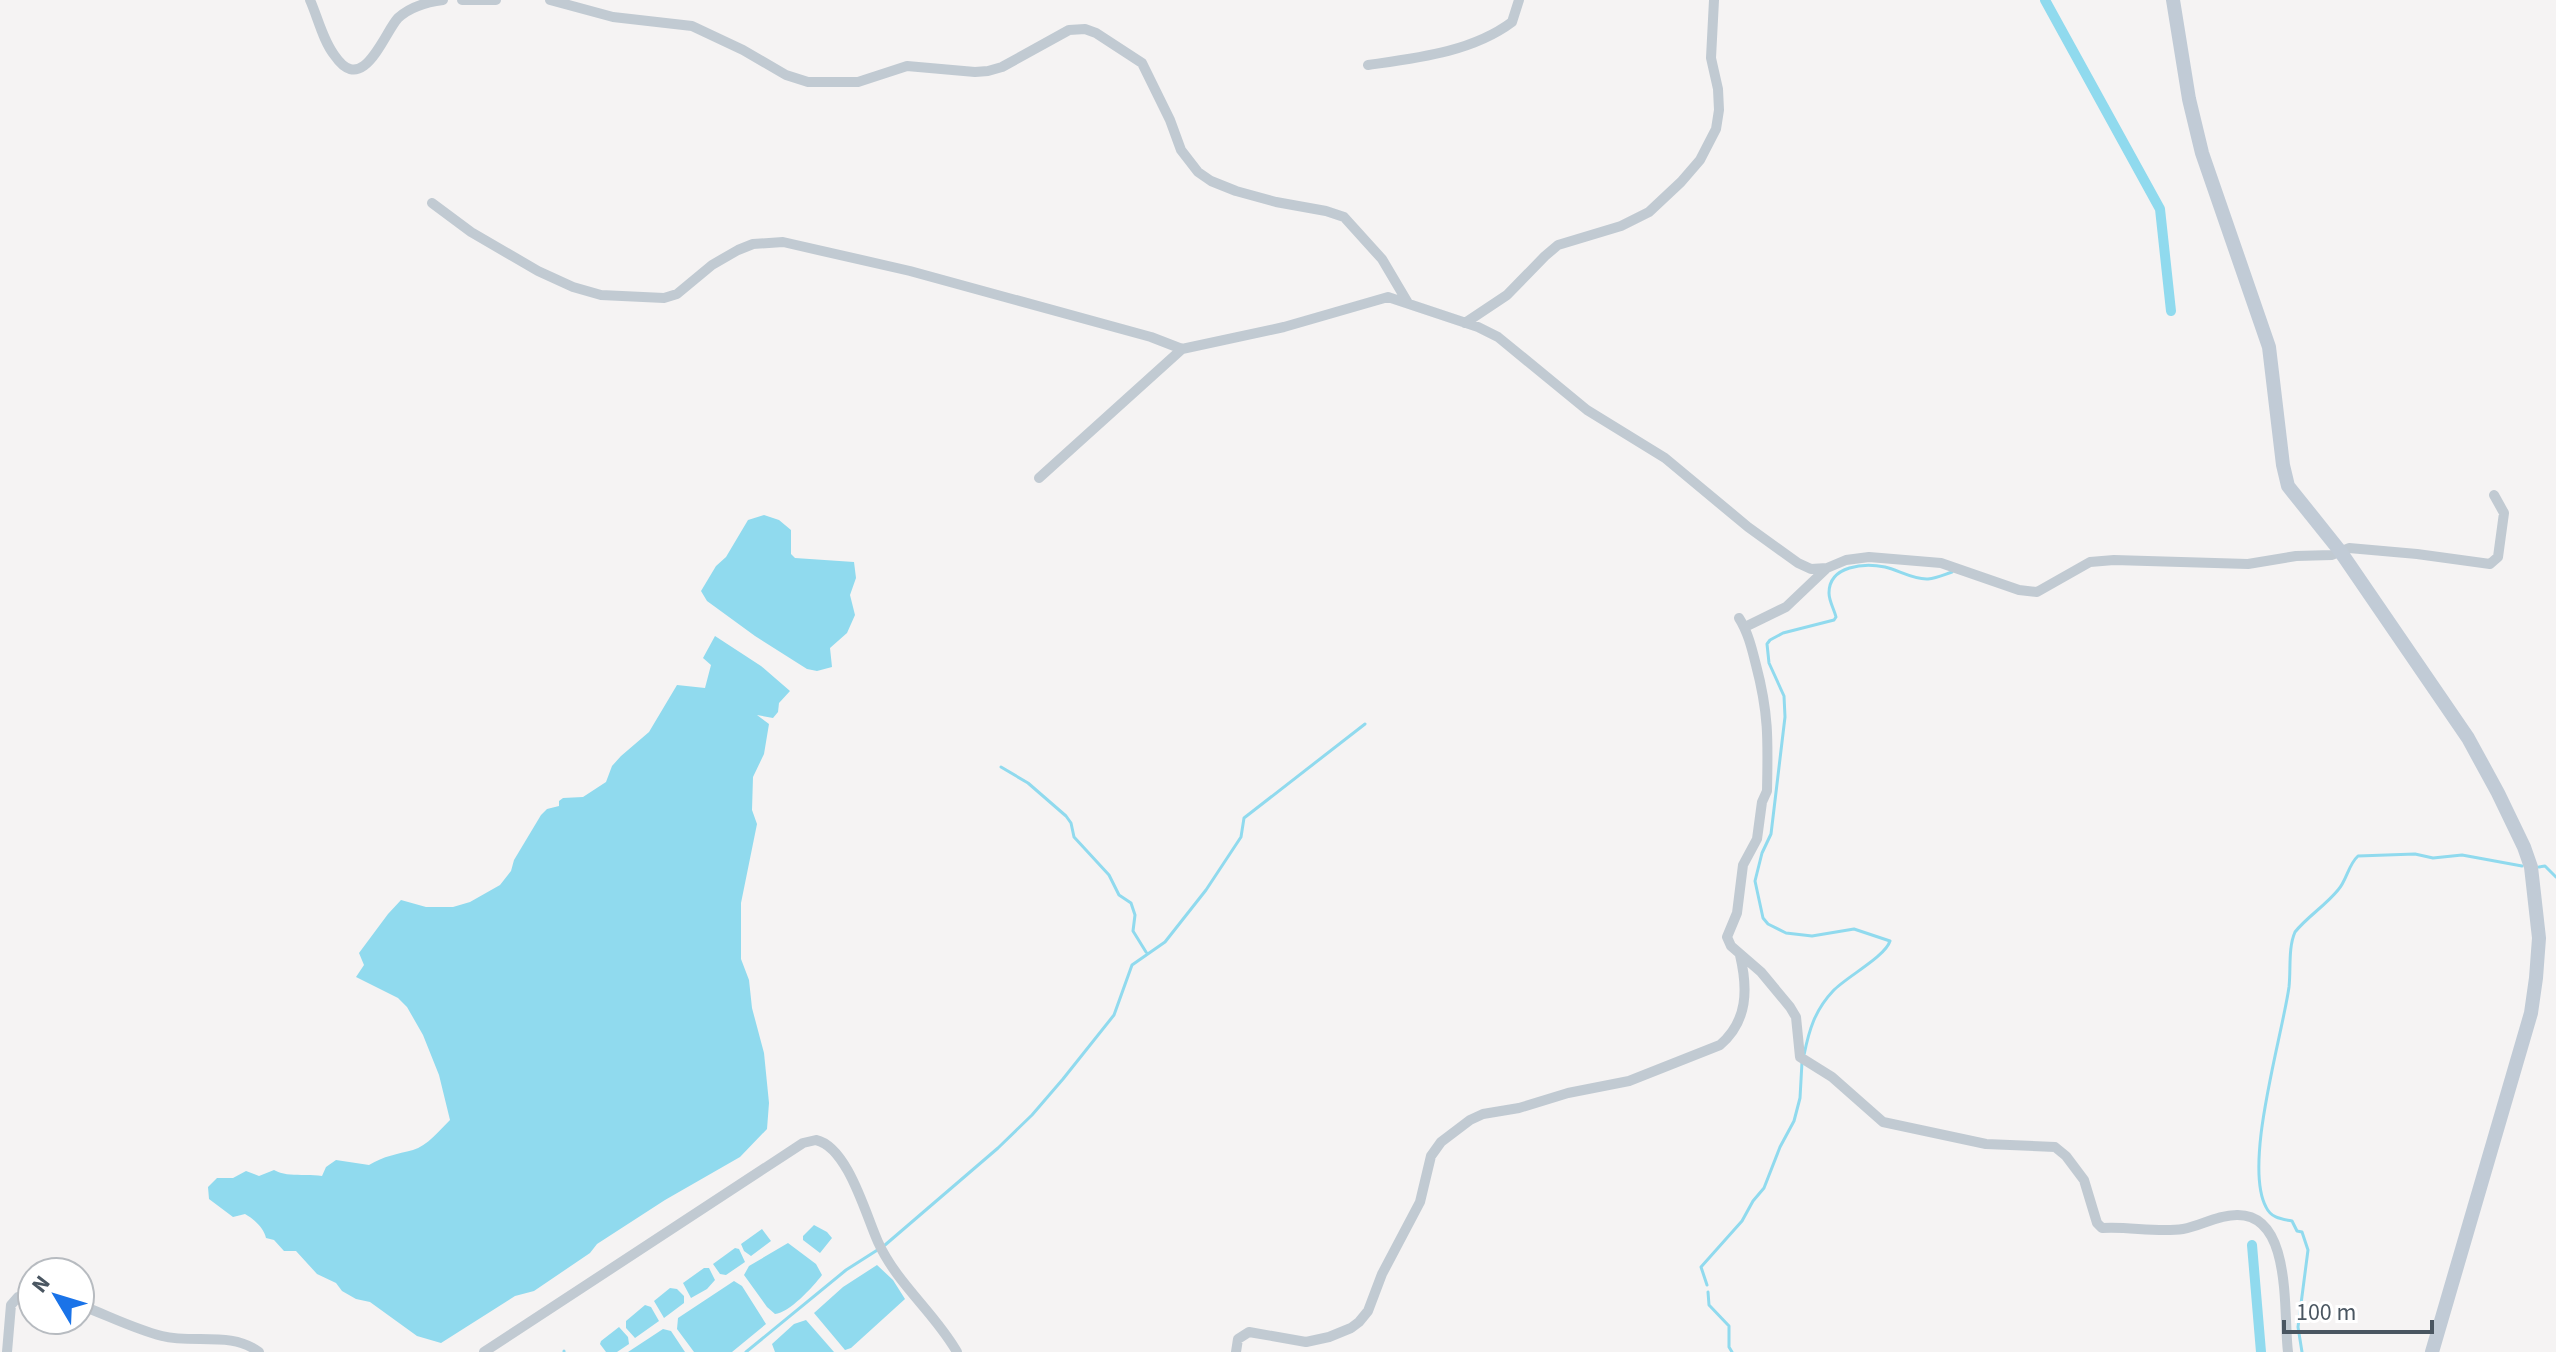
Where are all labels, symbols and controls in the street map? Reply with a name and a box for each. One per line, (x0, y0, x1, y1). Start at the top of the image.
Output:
north arrow (16, 1256, 96, 1336)
text: N (24, 1269, 58, 1300)
scale bar (2284, 1284, 2432, 1334)
text: 100 m (2296, 1295, 2356, 1330)

